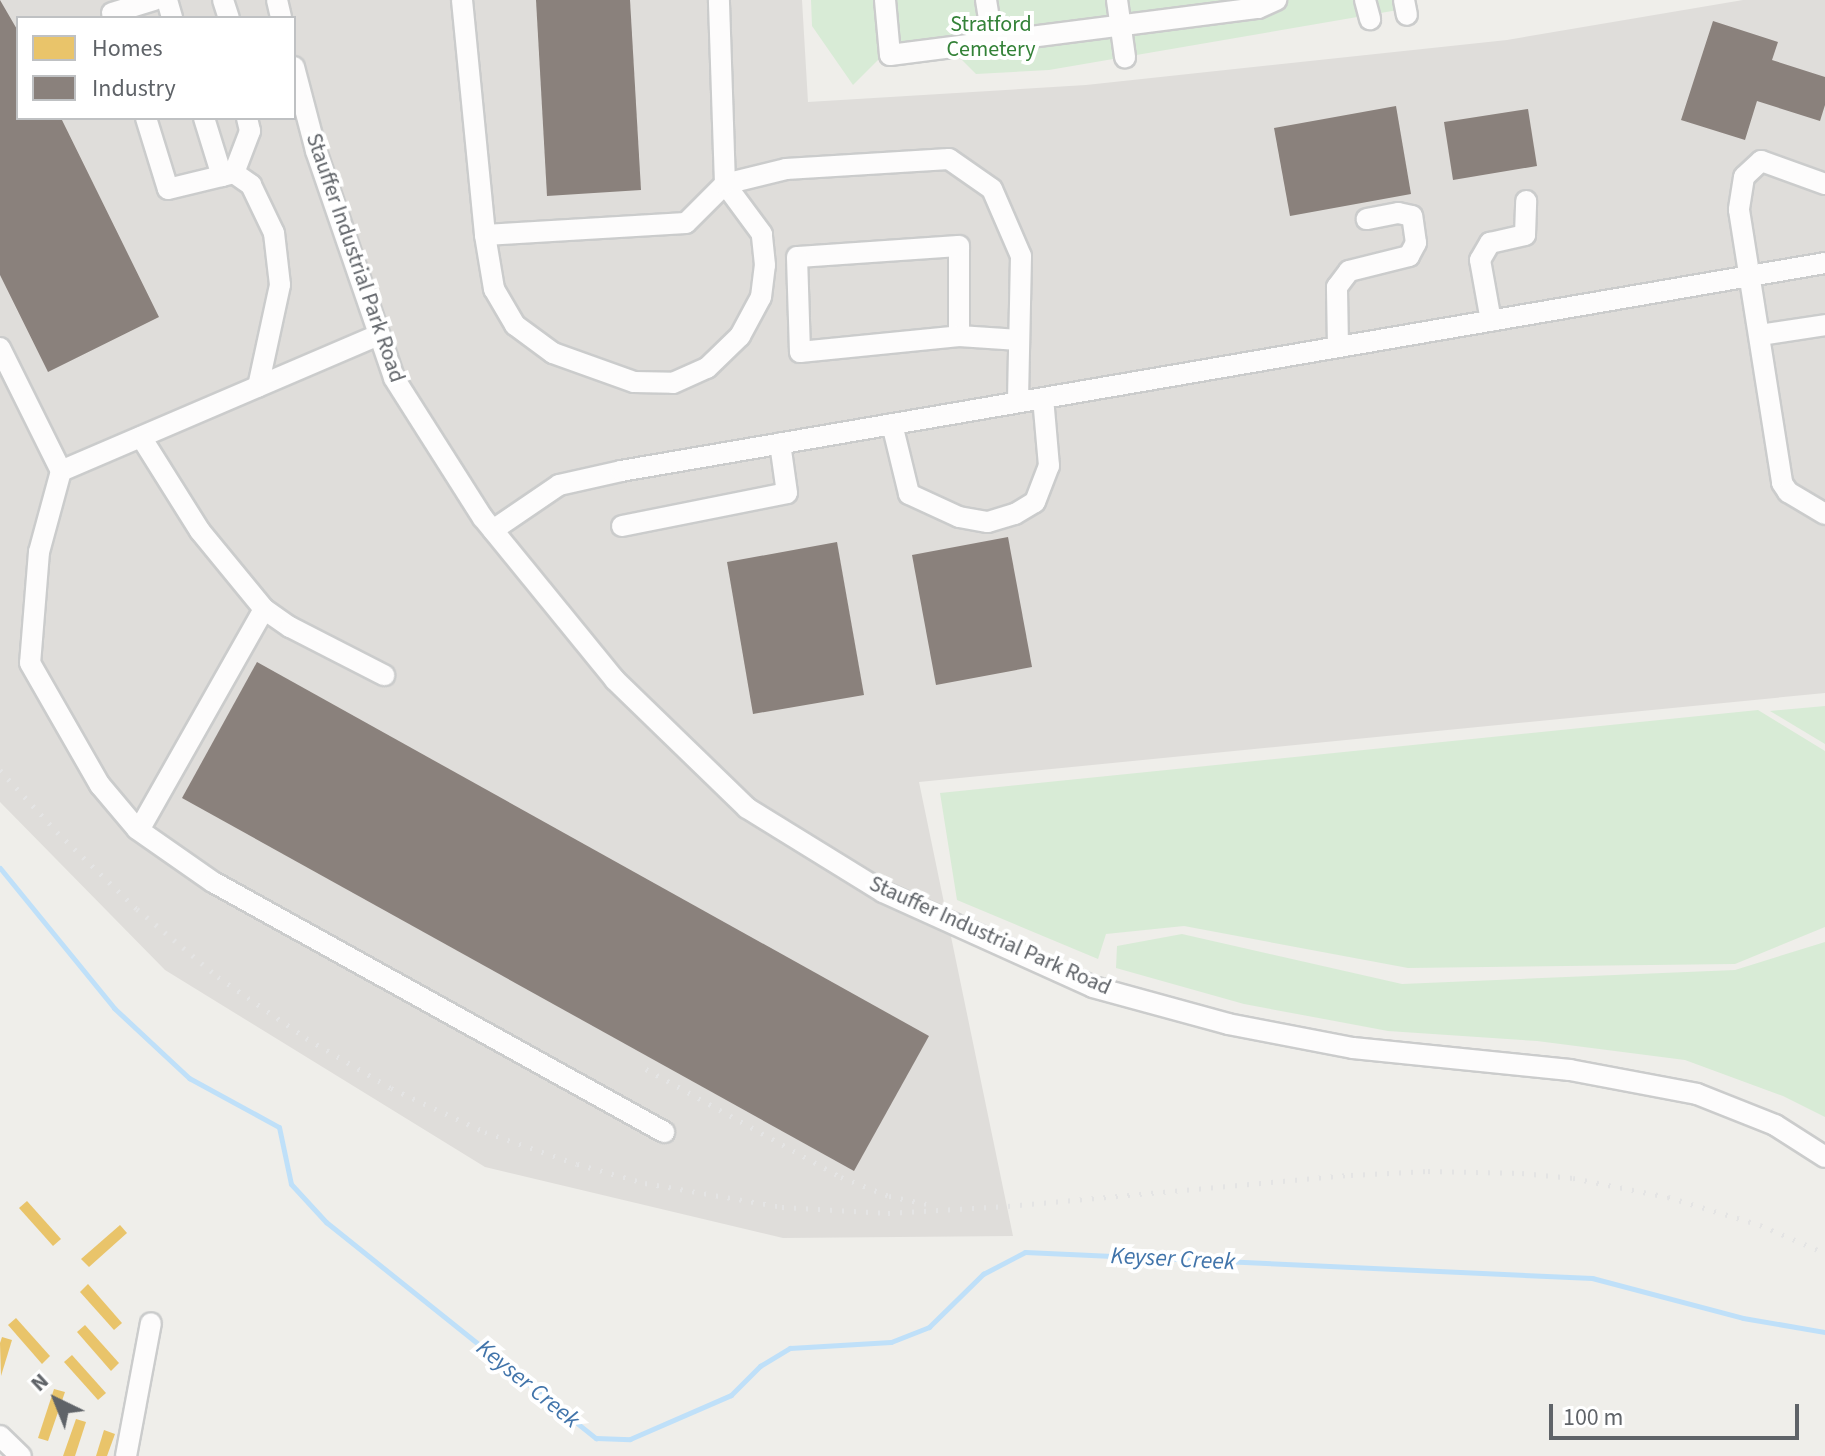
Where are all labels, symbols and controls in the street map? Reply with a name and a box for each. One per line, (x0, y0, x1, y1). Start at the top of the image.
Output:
park label: Stratford Cemetery (947, 11, 1035, 62)
legend (16, 16, 296, 120)
text: Homes (92, 31, 163, 66)
text: Industry (92, 71, 176, 106)
street label: Stauffer Industrial Park Road (300, 130, 410, 386)
street label: Stauffer Industrial Park Road (865, 871, 1115, 1001)
water label: Keyser Creek (1110, 1241, 1236, 1277)
water label: Keyser Creek (470, 1334, 586, 1434)
north arrow (16, 1360, 96, 1440)
text: N (23, 1366, 56, 1399)
scale bar (1553, 1388, 1803, 1438)
text: 100 m (1563, 1400, 1623, 1435)

